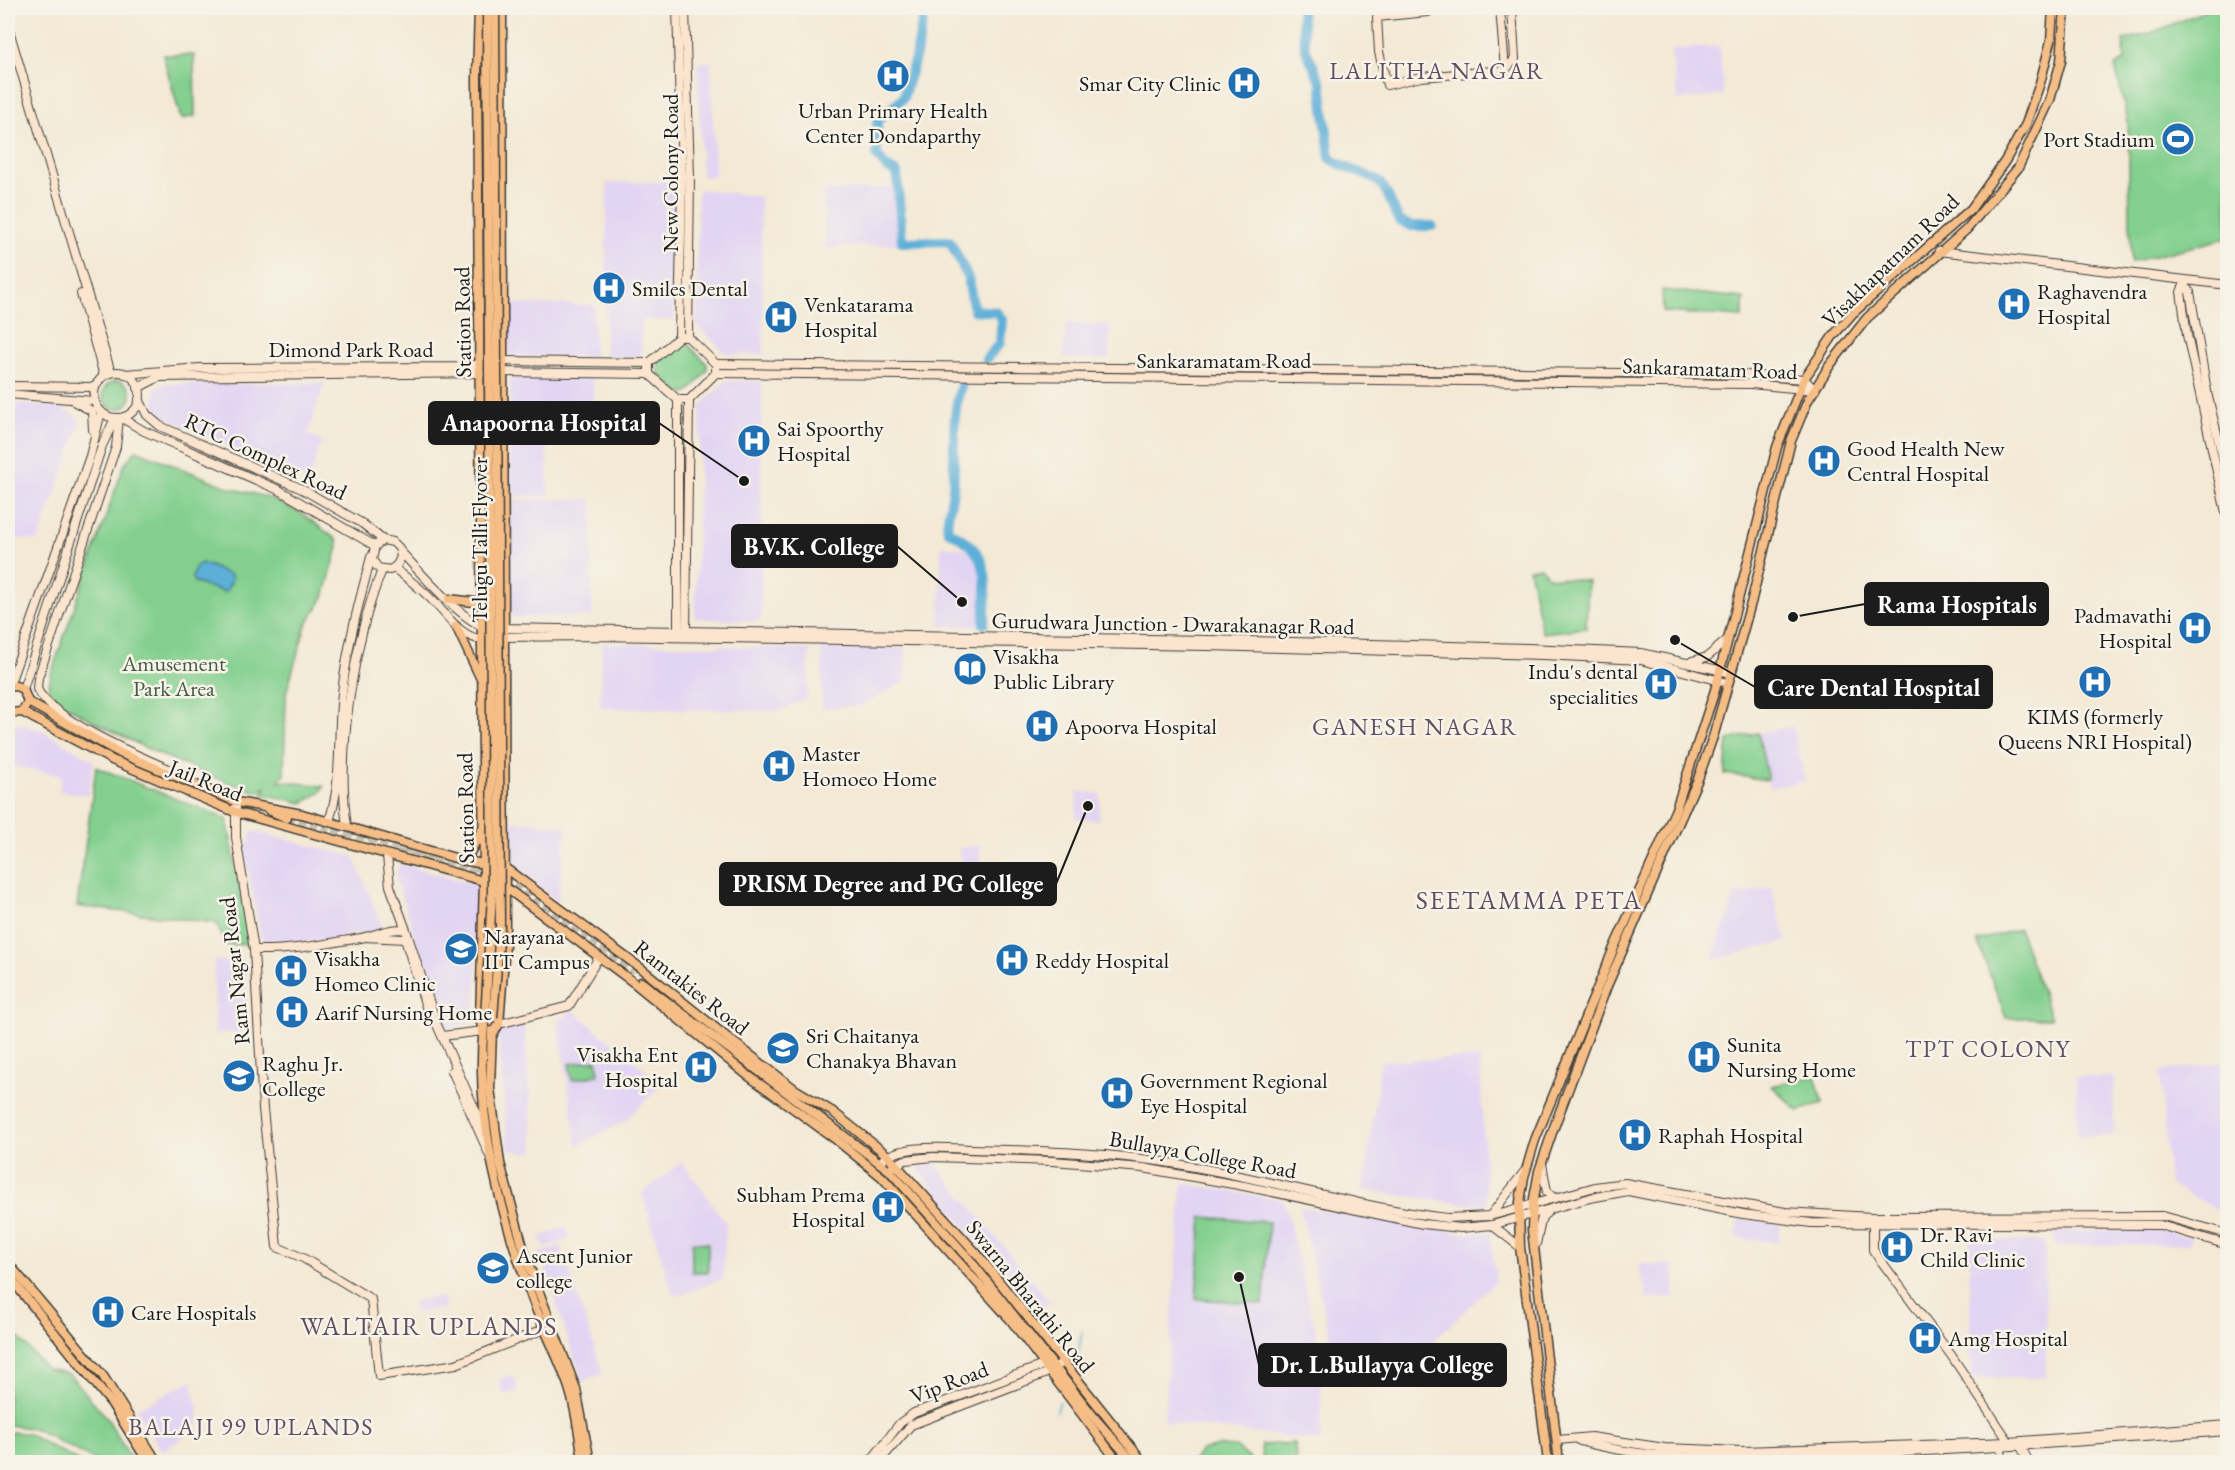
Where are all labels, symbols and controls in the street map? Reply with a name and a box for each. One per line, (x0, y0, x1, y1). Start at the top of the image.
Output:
district label: LALITHA NAGAR (1329, 55, 1545, 86)
hospital icon: Urban Primary Health Center Dondaparthy (875, 58, 911, 94)
hospital icon: Smar City Clinic (1226, 65, 1262, 101)
place label: Smar City Clinic (1079, 69, 1221, 98)
street label: New Colony Road (656, 93, 685, 252)
place label: Urban Primary Health Center Dondaparthy (798, 96, 988, 150)
sports icon: Port Stadium (2160, 121, 2196, 157)
place label: Port Stadium (2043, 125, 2155, 154)
street label: Visakhapatnam Road (1815, 187, 1966, 334)
street label: Station Road (447, 265, 478, 378)
hospital icon: Smiles Dental (591, 270, 627, 306)
place label: Smiles Dental (632, 274, 748, 303)
place label: Raghavendra Hospital (2037, 277, 2147, 331)
hospital icon: Raghavendra Hospital (1996, 286, 2032, 322)
place label: Venkatarama Hospital (804, 290, 914, 344)
hospital icon: Venkatarama Hospital (763, 299, 799, 335)
street label: Dimond Park Road (268, 335, 434, 364)
street label: Sankaramatam Road (1137, 346, 1312, 375)
street label: Sankaramatam Road (1622, 351, 1799, 386)
callout: Anapoorna Hospital (429, 402, 659, 444)
street label: RTC Complex Road (180, 406, 352, 507)
text: Anapoorna Hospital (440, 407, 647, 438)
place label: Sai Spoorthy Hospital (777, 414, 884, 468)
hospital icon: Sai Spoorthy Hospital (736, 423, 772, 459)
place label: Good Health New Central Hospital (1847, 434, 2005, 488)
hospital icon: Good Health New Central Hospital (1806, 443, 1842, 479)
street label: Telugu Talli Flyover (465, 456, 494, 623)
callout: B.V.K. College (732, 525, 897, 567)
text: B.V.K. College (744, 531, 884, 563)
callout: Rama Hospitals (1865, 583, 2048, 625)
text: Rama Hospitals (1877, 589, 2037, 620)
place label: Padmavathi Hospital (2074, 601, 2172, 655)
street label: Gurudwara Junction - Dwarakanagar Road (991, 606, 1356, 641)
hospital icon: Padmavathi Hospital (2177, 610, 2213, 646)
place label: Visakha Public Library (993, 642, 1115, 696)
park label: Amusement Park Area (121, 649, 226, 703)
library icon: Visakha Public Library (952, 651, 988, 687)
place label: Indu's dental specialities (1528, 657, 1638, 711)
hospital icon: KIMS (formerly Queens NRI Hospital) (2077, 664, 2113, 700)
hospital icon: Indu's dental specialities (1643, 666, 1679, 702)
callout: Care Dental Hospital (1755, 666, 1992, 708)
text: Care Dental Hospital (1768, 672, 1981, 703)
place label: KIMS (formerly Queens NRI Hospital) (1998, 702, 2192, 756)
hospital icon: Apoorva Hospital (1024, 708, 1060, 744)
district label: GANESH NAGAR (1312, 711, 1518, 742)
place label: Apoorva Hospital (1064, 712, 1217, 741)
place label: Master Homoeo Home (802, 739, 937, 793)
hospital icon: Master Homoeo Home (761, 748, 797, 784)
street label: Station Road (450, 751, 481, 864)
street label: Jail Road (163, 752, 248, 809)
callout: PRISM Degree and PG College (720, 863, 1056, 905)
text: PRISM Degree and PG College (732, 868, 1044, 900)
district label: SEETAMMA PETA (1416, 883, 1642, 917)
street label: Ram Nagar Road (212, 895, 257, 1046)
place label: Narayana IIT Campus (484, 922, 590, 976)
school or university icon: Narayana IIT Campus (443, 931, 479, 967)
street label: Ramtakies Road (628, 933, 756, 1042)
hospital icon: Reddy Hospital (994, 942, 1030, 978)
place label: Visakha Homeo Clinic (314, 944, 436, 998)
place label: Reddy Hospital (1035, 946, 1169, 975)
hospital icon: Visakha Homeo Clinic (273, 953, 309, 989)
hospital icon: Aarif Nursing Home (274, 994, 310, 1030)
place label: Aarif Nursing Home (314, 998, 492, 1027)
place label: Sri Chaitanya Chanakya Bhavan (806, 1021, 958, 1075)
school or university icon: Sri Chaitanya Chanakya Bhavan (765, 1030, 801, 1066)
place label: Sunita Nursing Home (1727, 1030, 1856, 1084)
district label: TPT COLONY (1905, 1033, 2071, 1064)
hospital icon: Sunita Nursing Home (1686, 1039, 1722, 1075)
place label: Visakha Ent Hospital (577, 1040, 678, 1094)
place label: Raghu Jr. College (262, 1049, 343, 1103)
hospital icon: Visakha Ent Hospital (683, 1049, 719, 1085)
school or university icon: Raghu Jr. College (221, 1058, 257, 1094)
place label: Government Regional Eye Hospital (1140, 1066, 1328, 1120)
hospital icon: Government Regional Eye Hospital (1099, 1075, 1135, 1111)
hospital icon: Raphah Hospital (1617, 1117, 1653, 1153)
place label: Raphah Hospital (1658, 1121, 1803, 1150)
street label: Bullayya College Road (1107, 1124, 1300, 1185)
place label: Subham Prema Hospital (737, 1180, 865, 1234)
hospital icon: Subham Prema Hospital (870, 1189, 906, 1225)
street label: Swarna Bharathi Road (960, 1214, 1102, 1380)
place label: Dr. Ravi Child Clinic (1920, 1220, 2025, 1274)
hospital icon: Dr. Ravi Child Clinic (1879, 1229, 1915, 1265)
place label: Ascent Junior college (515, 1241, 633, 1295)
school or university icon: Ascent Junior college (475, 1250, 511, 1286)
hospital icon: Care Hospitals (90, 1294, 126, 1330)
place label: Care Hospitals (131, 1298, 256, 1327)
district label: WALTAIR UPLANDS (300, 1309, 558, 1343)
hospital icon: Amg Hospital (1907, 1320, 1943, 1356)
place label: Amg Hospital (1947, 1324, 2068, 1353)
callout: Dr. L.Bullayya College (1259, 1344, 1506, 1386)
text: Dr. L.Bullayya College (1271, 1349, 1493, 1381)
street label: Vip Road (906, 1354, 993, 1411)
district label: BALAJI 99 UPLANDS (128, 1411, 374, 1442)

